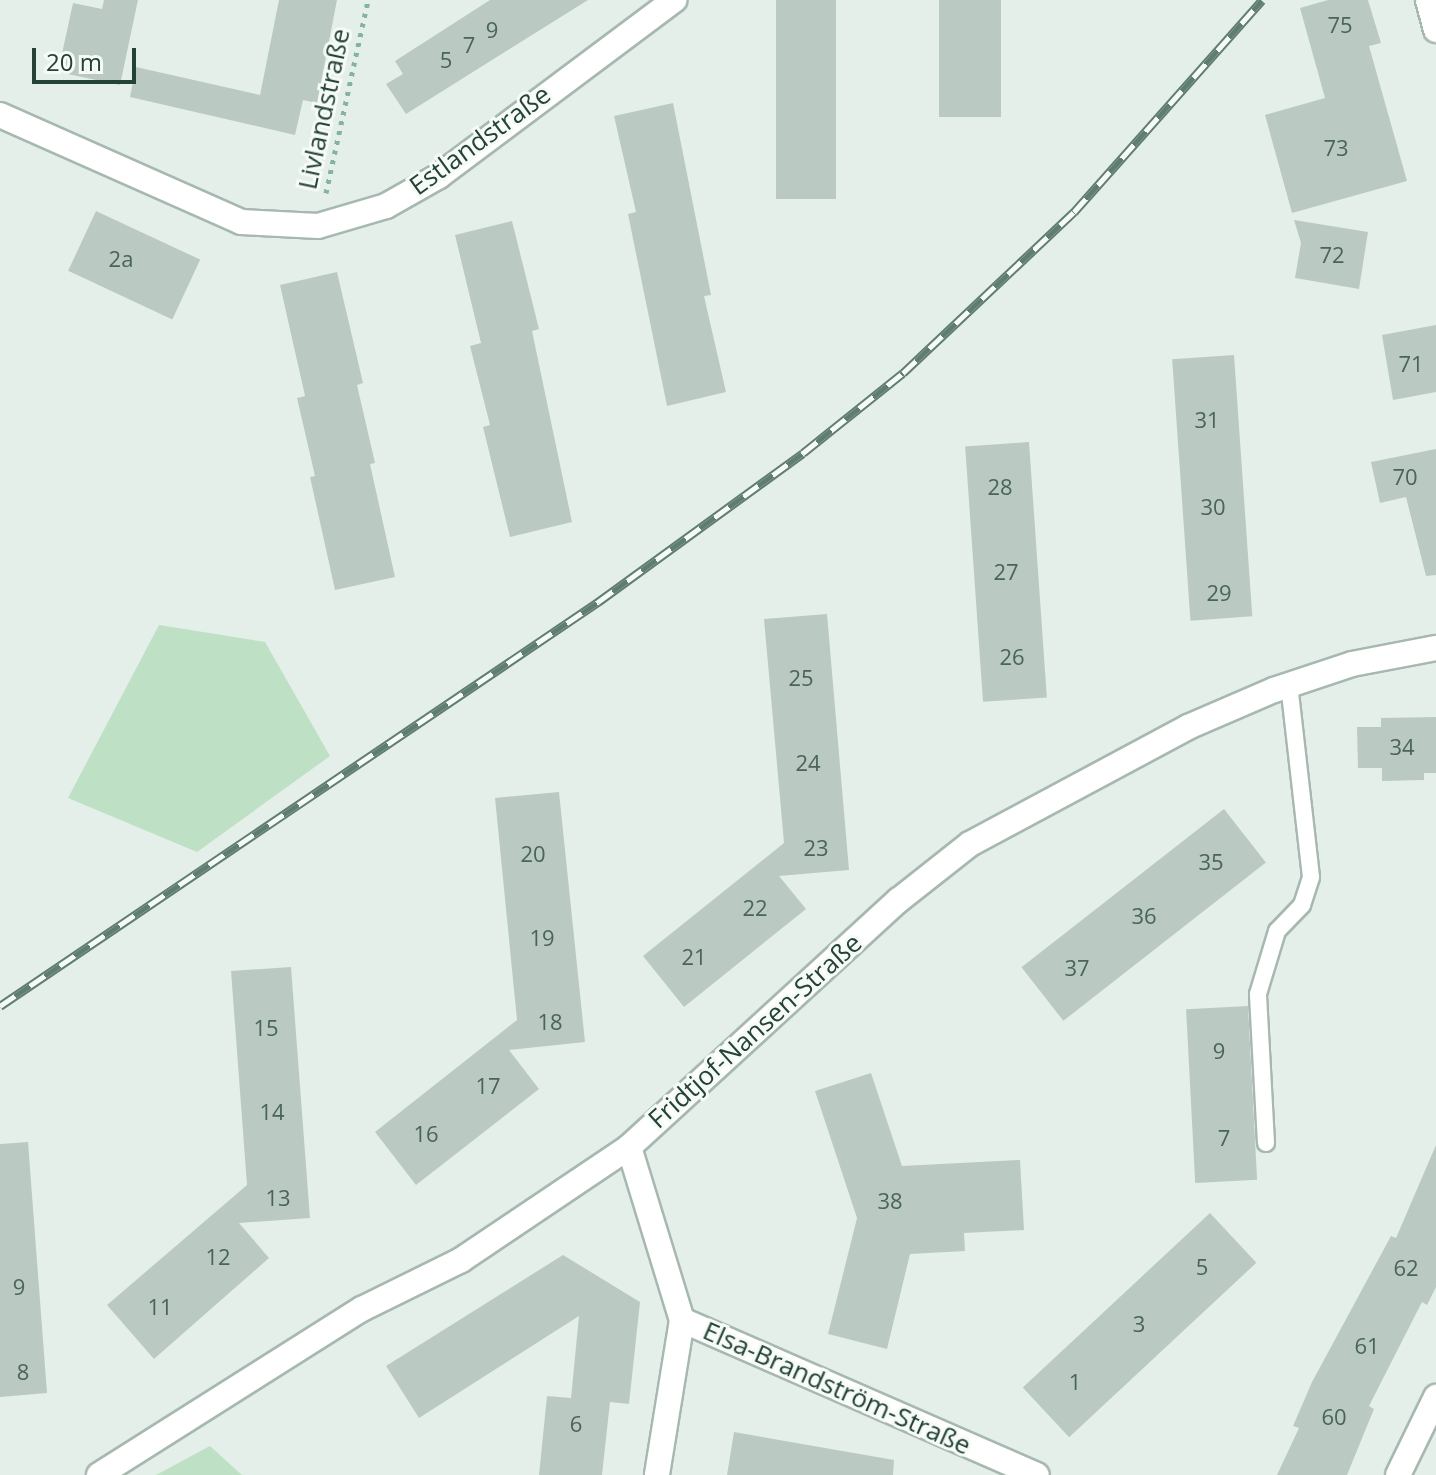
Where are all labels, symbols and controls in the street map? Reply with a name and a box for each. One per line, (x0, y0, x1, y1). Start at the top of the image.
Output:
house number: 75 (1327, 12, 1353, 38)
house number: 9 (486, 17, 498, 43)
street label: Livlandstraße (292, 26, 356, 192)
scale bar (36, 32, 140, 82)
house number: 7 (463, 32, 475, 58)
text: 20 m (46, 45, 102, 78)
house number: 5 (440, 47, 452, 73)
street label: Estlandstraße (403, 78, 557, 202)
house number: 73 (1323, 135, 1349, 161)
house number: 72 (1319, 242, 1345, 268)
house number: 2a (109, 246, 133, 272)
house number: 71 (1398, 351, 1424, 377)
house number: 31 (1194, 407, 1220, 433)
house number: 70 (1392, 464, 1418, 490)
house number: 28 (987, 474, 1013, 500)
house number: 30 (1200, 494, 1226, 520)
house number: 27 (993, 559, 1019, 585)
house number: 29 (1206, 580, 1232, 606)
house number: 26 (999, 644, 1025, 670)
house number: 25 (788, 665, 814, 691)
house number: 34 (1389, 734, 1415, 760)
house number: 24 (795, 750, 821, 776)
house number: 23 (803, 835, 829, 861)
house number: 20 (520, 841, 546, 867)
house number: 35 (1198, 849, 1224, 875)
house number: 22 (742, 895, 768, 921)
house number: 36 (1131, 903, 1157, 929)
house number: 19 (529, 925, 555, 951)
street label: Fridtjof-Nansen-Straße (642, 927, 868, 1135)
house number: 21 (681, 944, 707, 970)
house number: 37 (1064, 955, 1090, 981)
house number: 18 (537, 1009, 563, 1035)
house number: 15 (253, 1015, 279, 1041)
house number: 9 (1213, 1038, 1225, 1064)
house number: 17 (475, 1073, 501, 1099)
house number: 14 (259, 1099, 285, 1125)
house number: 16 (413, 1121, 439, 1147)
house number: 7 (1218, 1125, 1230, 1151)
house number: 13 (265, 1185, 291, 1211)
house number: 38 (877, 1188, 903, 1214)
house number: 12 (205, 1244, 231, 1270)
house number: 5 (1196, 1254, 1208, 1280)
house number: 62 (1393, 1255, 1419, 1281)
house number: 9 (13, 1274, 25, 1300)
house number: 11 (147, 1294, 173, 1320)
house number: 3 (1133, 1311, 1145, 1337)
street label: Elsa-Brandström-Straße (698, 1315, 976, 1461)
house number: 61 (1354, 1333, 1380, 1359)
house number: 8 (17, 1359, 29, 1385)
house number: 1 (1069, 1369, 1081, 1395)
house number: 60 (1321, 1404, 1347, 1430)
house number: 6 (570, 1411, 582, 1437)

